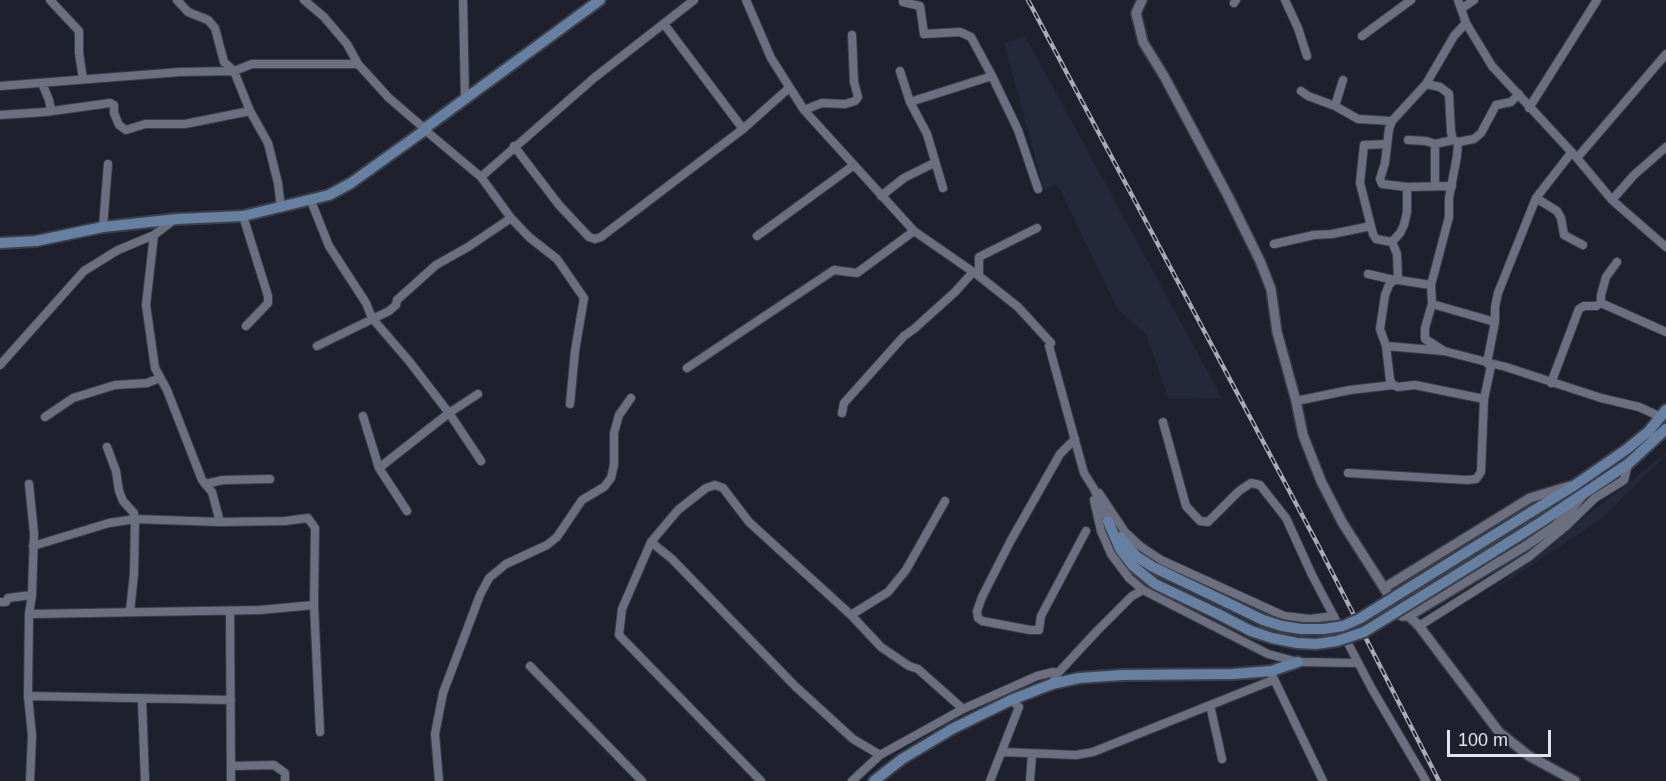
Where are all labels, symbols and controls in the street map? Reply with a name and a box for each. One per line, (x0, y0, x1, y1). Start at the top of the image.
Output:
scale bar (1450, 718, 1554, 756)
text: 100 m (1458, 730, 1508, 750)

